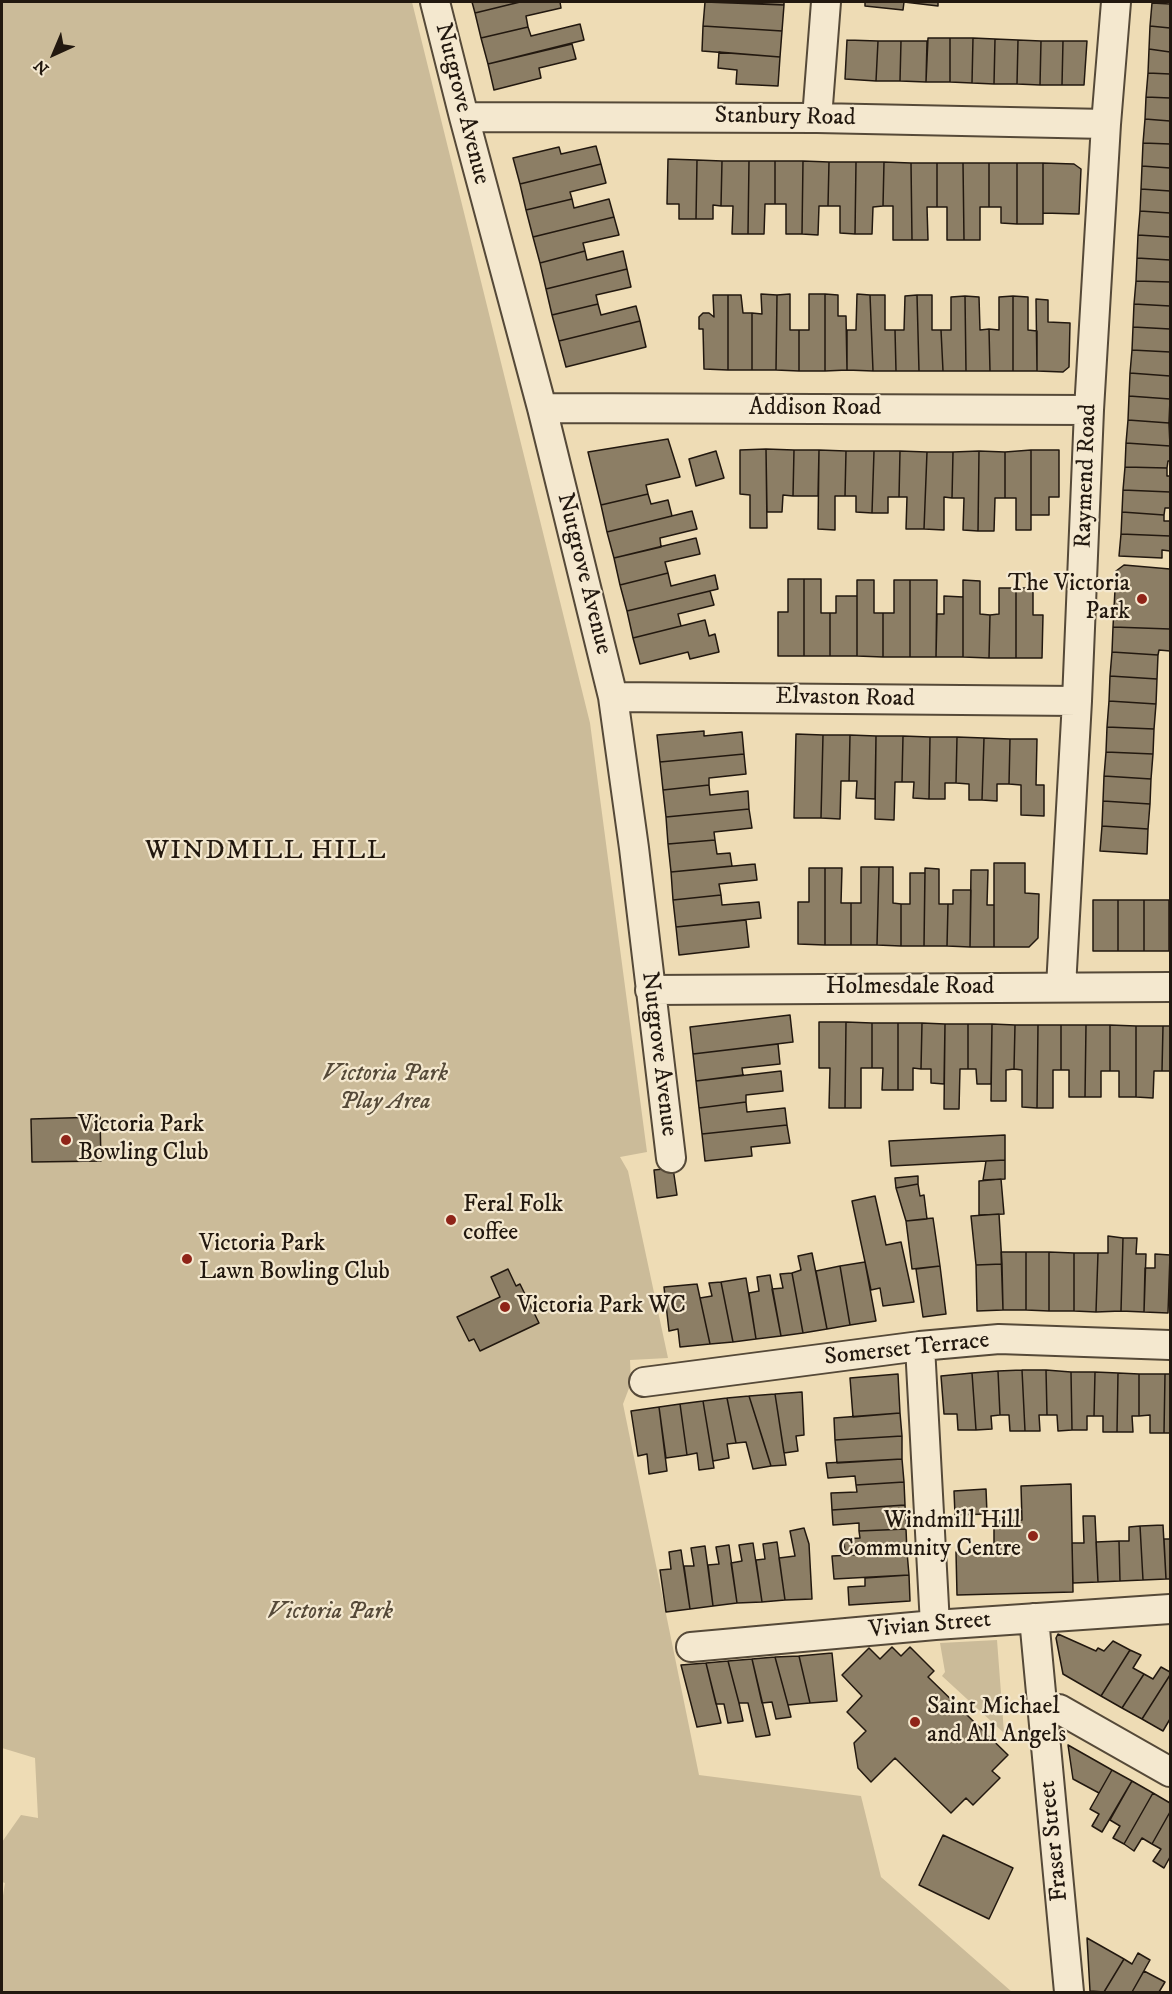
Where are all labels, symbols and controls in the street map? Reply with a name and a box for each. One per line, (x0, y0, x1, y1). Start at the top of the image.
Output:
street label: Nutgrove Avenue (427, 20, 495, 188)
north arrow (24, 24, 84, 84)
text: N (30, 55, 53, 79)
street label: Stanbury Road (714, 102, 856, 134)
street label: Addison Road (749, 395, 881, 423)
street label: Raymend Road (1070, 403, 1104, 549)
street label: Nutgrove Avenue (549, 490, 617, 658)
place label: The Victoria Park (1008, 571, 1130, 627)
marker: The Victoria Park (1135, 592, 1149, 606)
street label: Elvaston Road (775, 683, 915, 715)
district label: WINDMILL HILL (145, 837, 387, 869)
street label: Nutgrove Avenue (634, 970, 682, 1138)
street label: Holmesdale Road (826, 974, 994, 1002)
park label: Victoria Park Play Area (322, 1061, 448, 1117)
place label: Victoria Park Bowling Club (78, 1112, 208, 1168)
marker: Victoria Park Bowling Club (59, 1133, 73, 1147)
place label: Feral Folk coffee (463, 1192, 563, 1248)
marker: Feral Folk coffee (444, 1213, 458, 1227)
place label: Victoria Park Lawn Bowling Club (199, 1231, 390, 1287)
marker: Victoria Park Lawn Bowling Club (180, 1252, 194, 1266)
place label: Victoria Park WC (517, 1293, 686, 1321)
marker: Victoria Park WC (498, 1300, 512, 1314)
street label: Somerset Terrace (823, 1327, 991, 1373)
place label: Windmill Hill Community Centre (838, 1508, 1021, 1564)
marker: Windmill Hill Community Centre (1026, 1529, 1040, 1543)
park label: Victoria Park (267, 1599, 393, 1627)
street label: Vivian Street (868, 1606, 992, 1646)
place label: Saint Michael and All Angels (927, 1694, 1066, 1750)
marker: Saint Michael and All Angels (908, 1715, 922, 1729)
street label: Fraser Street (1034, 1779, 1076, 1903)

